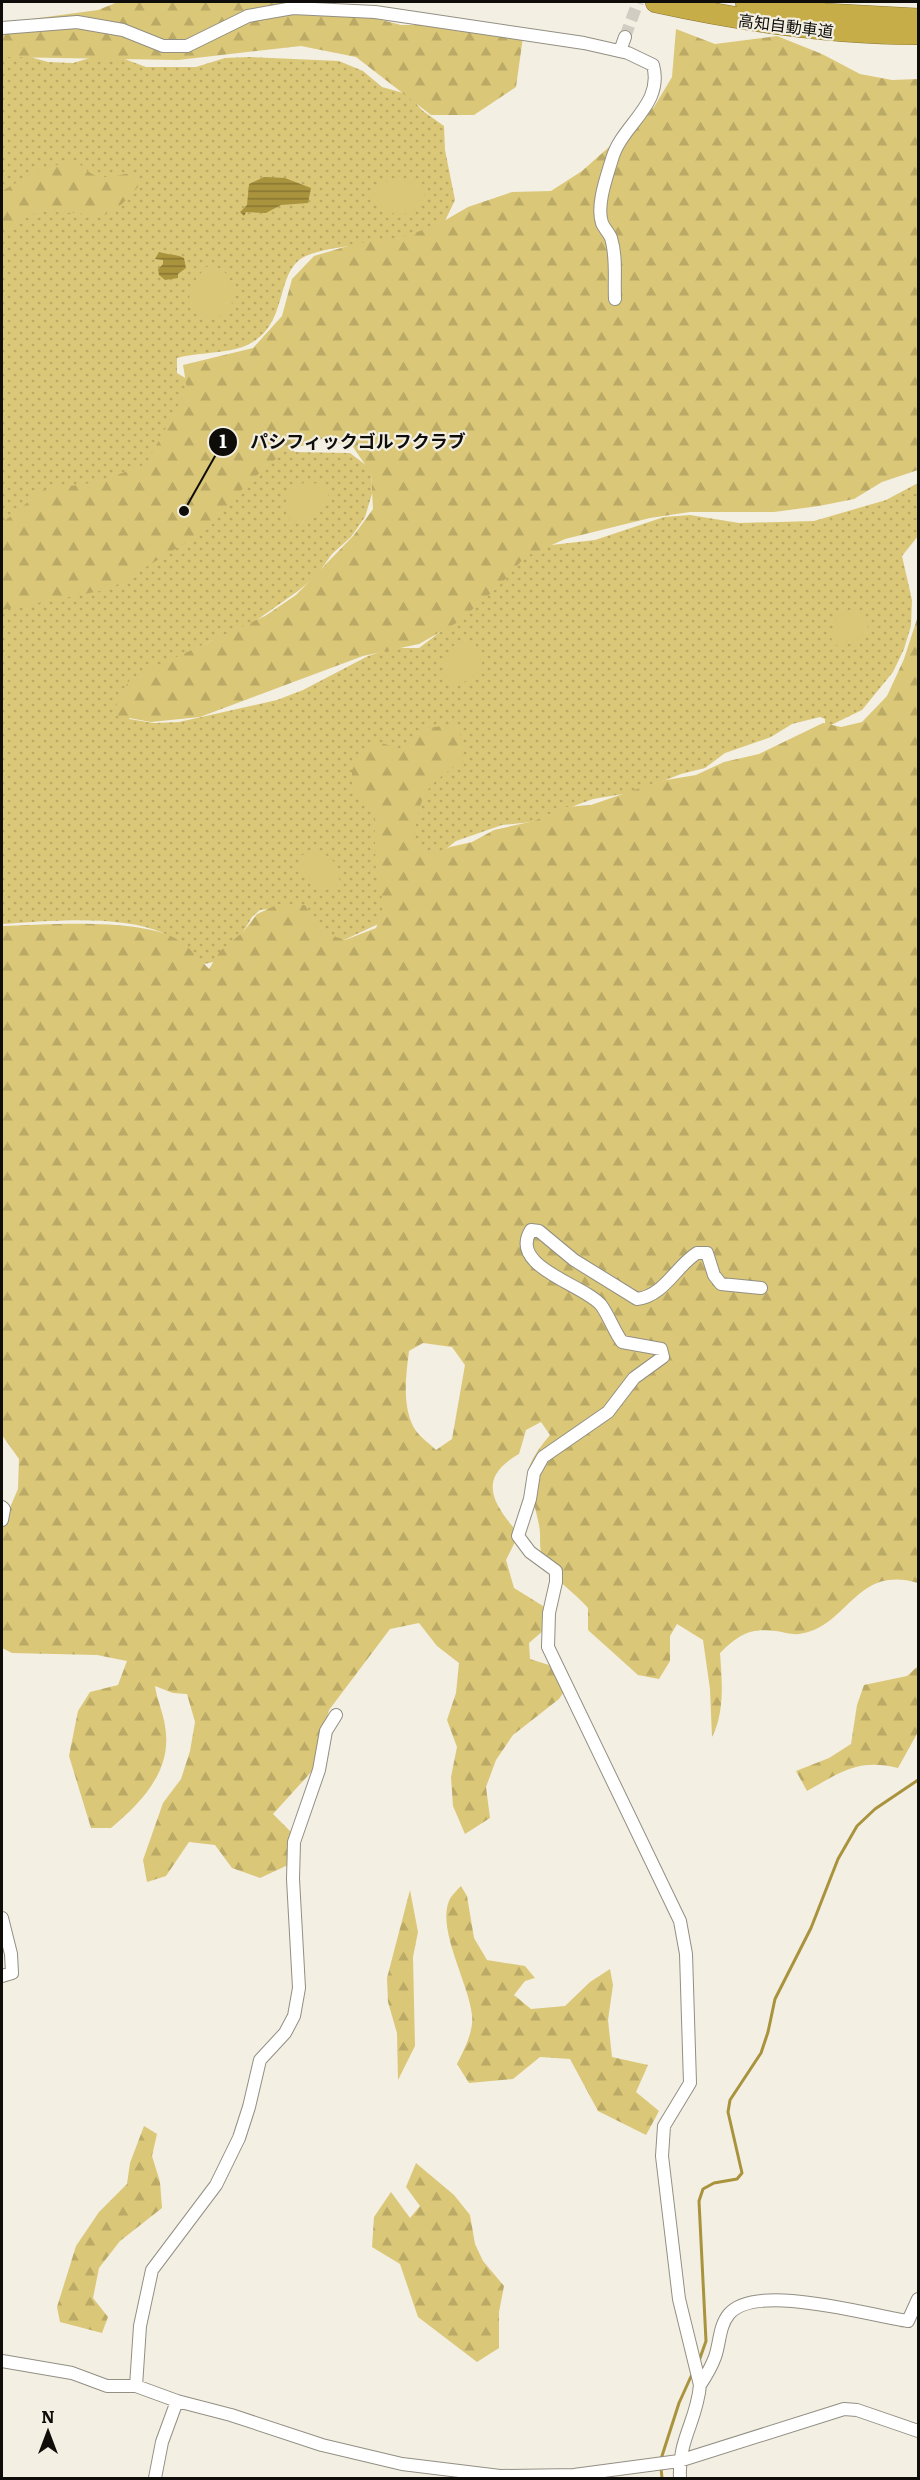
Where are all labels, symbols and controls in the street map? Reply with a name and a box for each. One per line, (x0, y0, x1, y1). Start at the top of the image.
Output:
street label: 高知自動車道 (737, 7, 835, 43)
callout: パシフィックゴルフクラブ (208, 424, 478, 460)
text: 1 (219, 427, 227, 454)
text: パシフィックゴルフクラブ (250, 427, 466, 454)
north arrow (18, 2402, 78, 2462)
text: N (41, 2404, 55, 2428)

